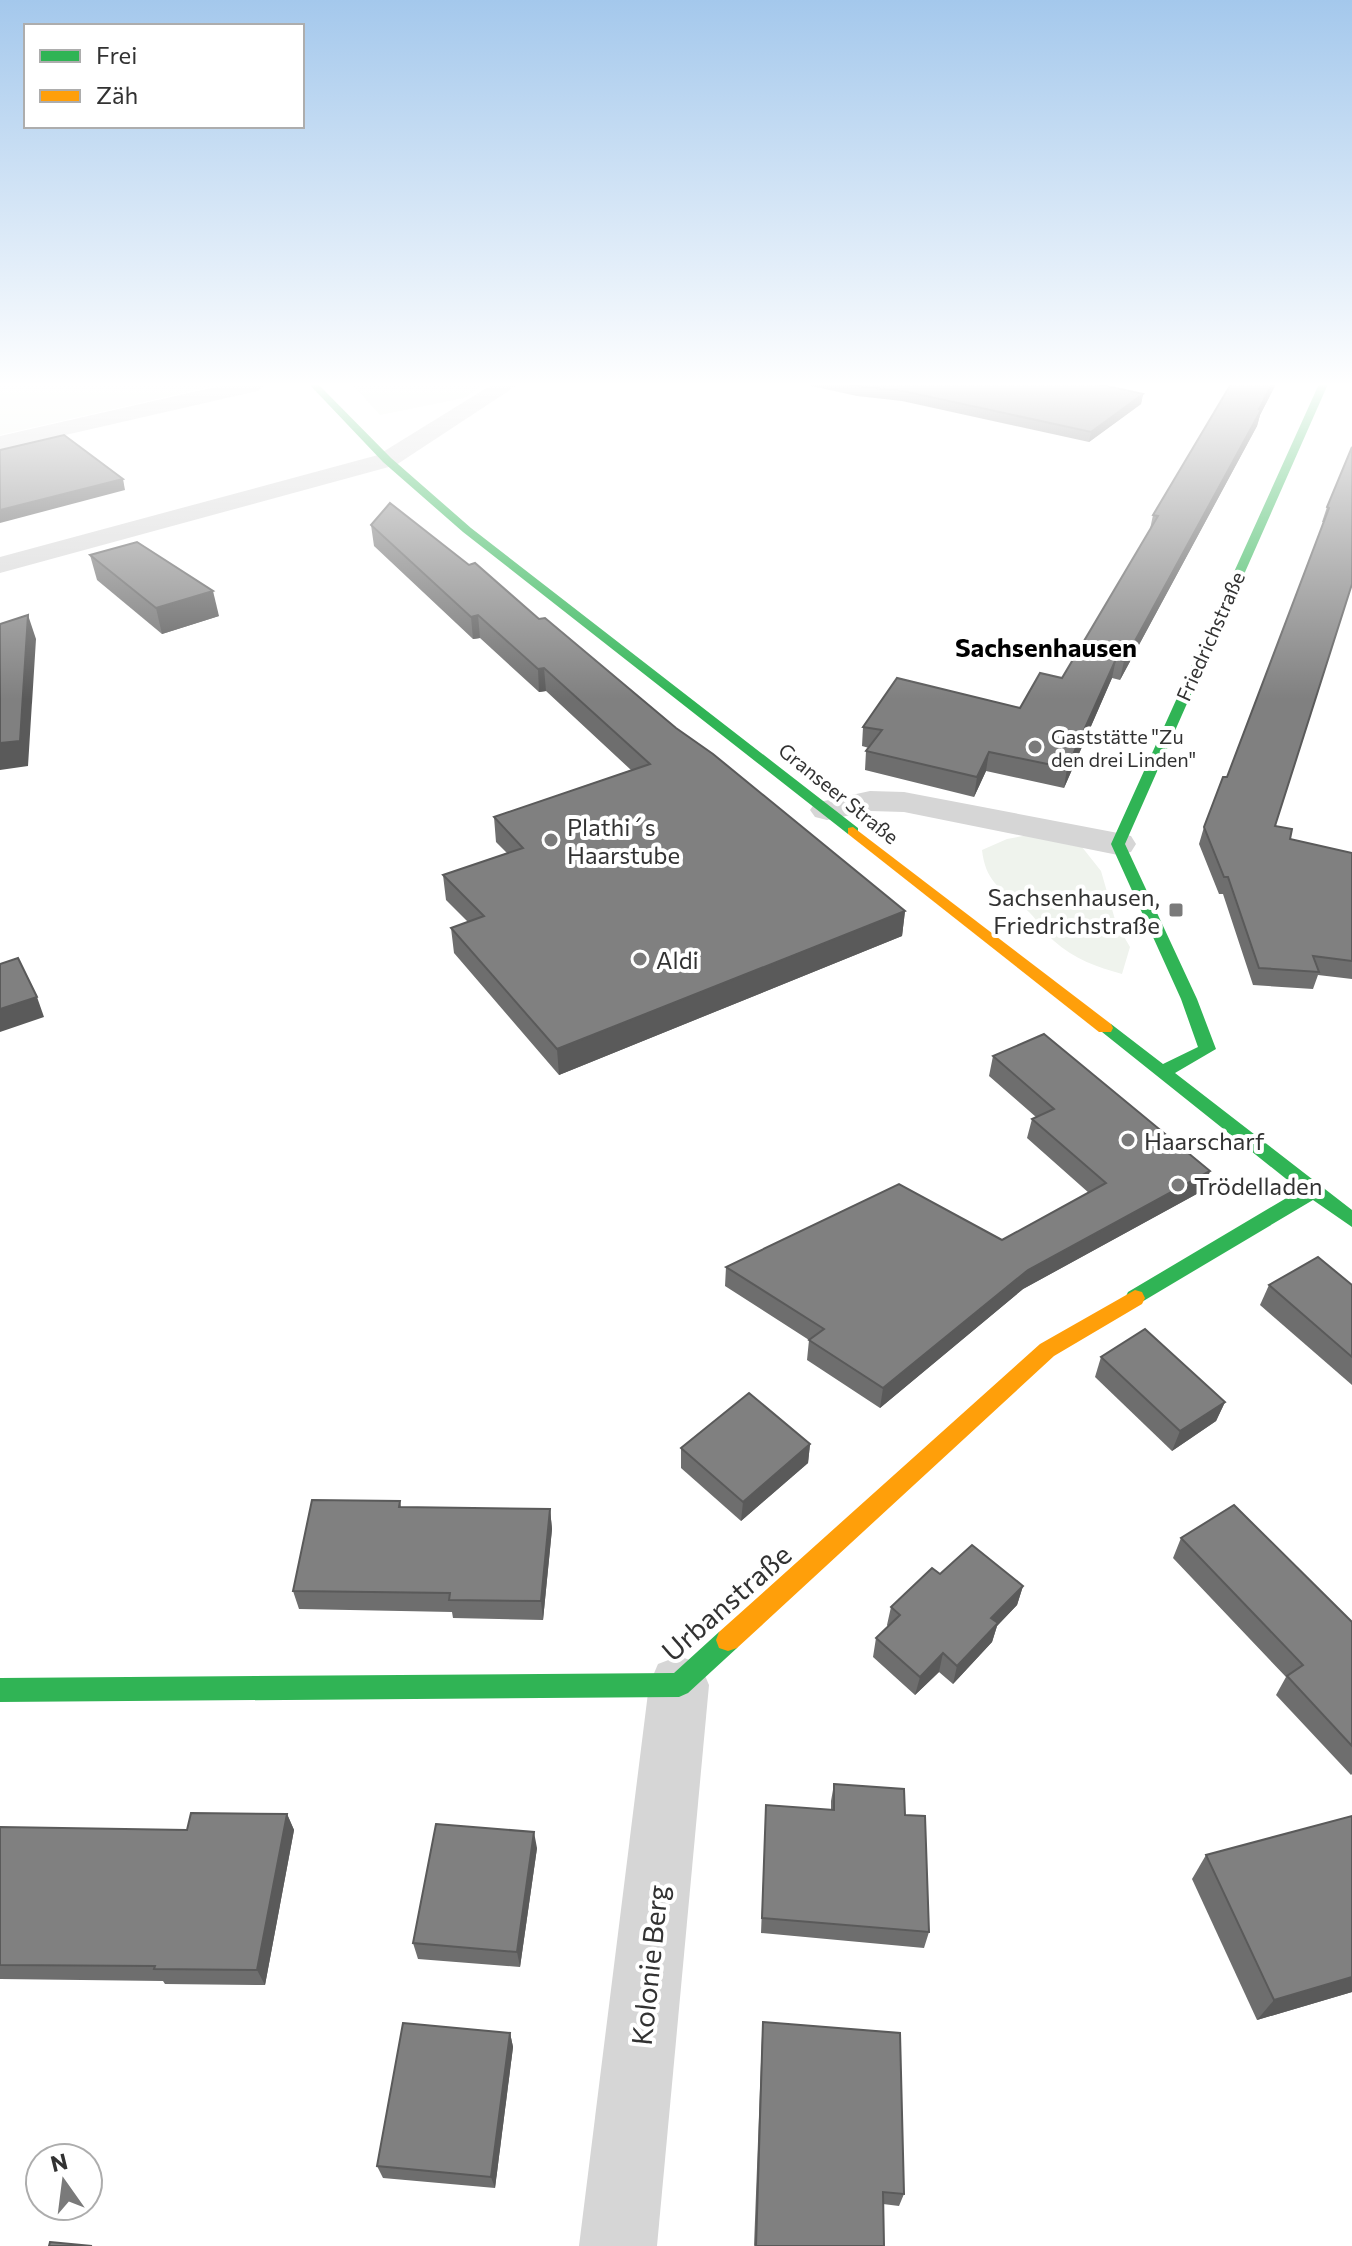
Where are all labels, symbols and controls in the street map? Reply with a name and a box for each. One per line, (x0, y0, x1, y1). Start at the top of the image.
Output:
legend (24, 24, 304, 128)
text: Frei (96, 40, 137, 69)
text: Zäh (96, 80, 138, 109)
street label: Friedrichstraße (1171, 568, 1249, 704)
district label: Sachsenhausen (955, 631, 1137, 662)
place label: Gaststätte "Zu den drei Linden" (1051, 724, 1196, 771)
street label: Granseer Straße (774, 737, 904, 849)
marker: Gaststätte "Zu den drei Linden" (1026, 738, 1044, 756)
place label: Plathi´s Haarstube (567, 812, 680, 869)
marker: Plathi´s Haarstube (542, 831, 560, 849)
place label: Sachsenhausen, Friedrichstraße (988, 882, 1160, 939)
marker: Sachsenhausen, Friedrichstraße (1167, 901, 1185, 919)
place label: Aldi (656, 945, 699, 974)
marker: Aldi (631, 950, 649, 968)
place label: Haarscharf (1144, 1126, 1265, 1155)
marker: Haarscharf (1119, 1131, 1137, 1149)
place label: Trödelladen (1194, 1171, 1322, 1200)
marker: Trödelladen (1169, 1176, 1187, 1194)
street label: Urbanstraße (654, 1537, 798, 1667)
street label: Kolonie Berg (624, 1883, 674, 2047)
north arrow (24, 2142, 104, 2222)
text: N (48, 2147, 70, 2177)

